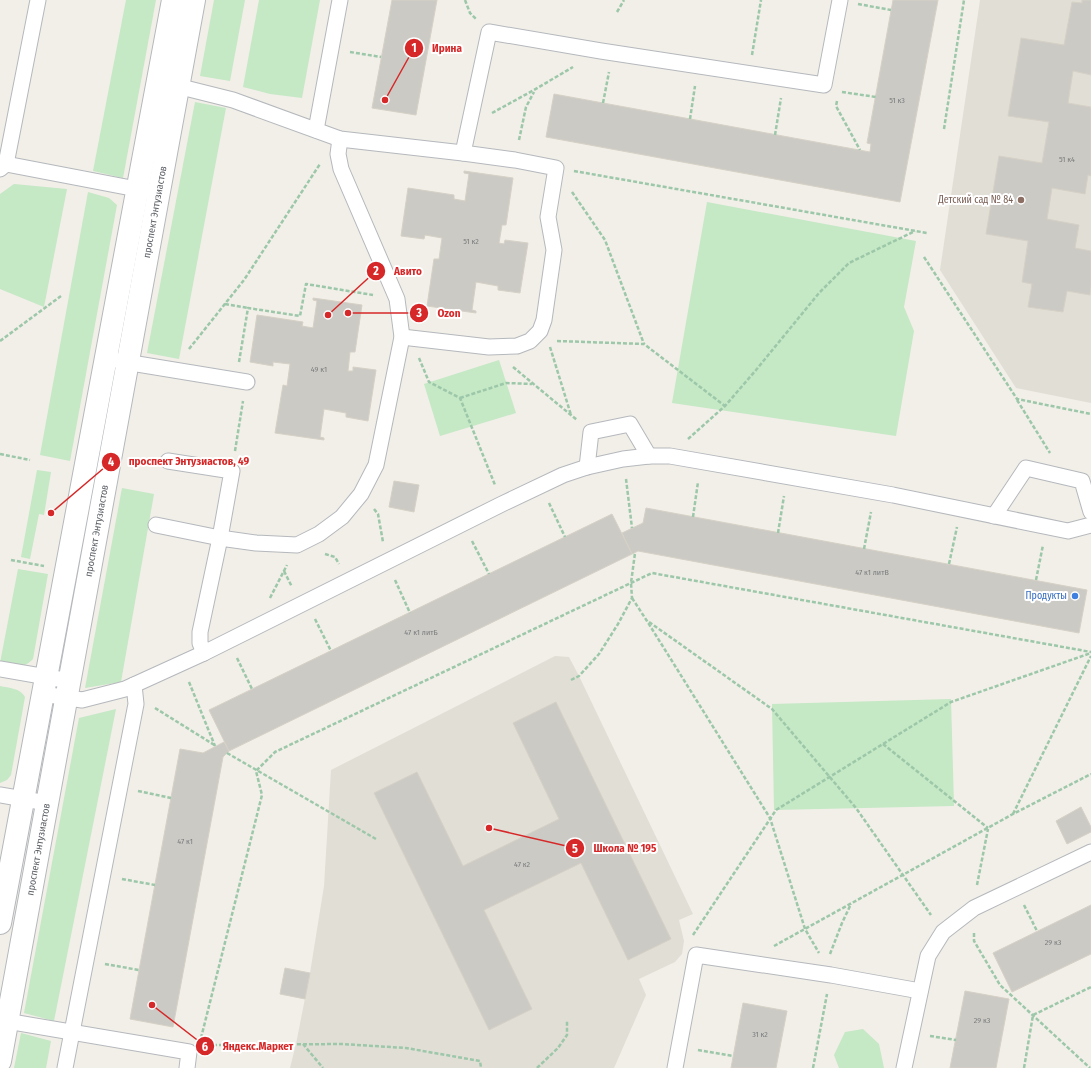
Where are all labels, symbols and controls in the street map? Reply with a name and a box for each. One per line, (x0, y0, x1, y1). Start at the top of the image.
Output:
callout: Ирина (404, 36, 470, 59)
text: 1 (411, 41, 417, 55)
text: Ирина (432, 42, 462, 55)
house number: 51 к3 (889, 96, 905, 105)
house number: 51 к4 (1059, 155, 1075, 164)
street label: проспект Энтузиастов (141, 165, 170, 259)
place label: Детский сад № 84 (937, 194, 1013, 206)
marker: Детский сад № 84 (1016, 195, 1026, 205)
house number: 51 к2 (463, 237, 479, 246)
callout: Авито (366, 260, 430, 283)
text: 2 (372, 264, 379, 278)
text: Авито (393, 265, 422, 278)
callout: Ozon (409, 301, 468, 324)
text: 3 (415, 306, 422, 320)
text: Ozon (438, 307, 461, 320)
house number: 49 к1 (311, 365, 327, 374)
callout: проспект Энтузиастов, 49 (101, 450, 258, 473)
text: 4 (108, 455, 114, 469)
text: проспект Энтузиастов, 49 (129, 455, 250, 468)
street label: проспект Энтузиастов (83, 484, 111, 578)
house number: 47 к1 литВ (855, 568, 889, 577)
place label: Продукты (1026, 590, 1067, 602)
marker: Продукты (1070, 591, 1080, 601)
house number: 47 к1 литБ (404, 628, 438, 637)
street label: проспект Энтузиастов (24, 803, 53, 896)
house number: 47 к1 (177, 837, 193, 846)
callout: Школа № 195 (565, 837, 664, 860)
text: 5 (572, 842, 578, 856)
text: Школа № 195 (594, 842, 657, 855)
house number: 47 к2 (514, 860, 531, 869)
house number: 29 к3 (1045, 938, 1062, 947)
house number: 29 к3 (974, 1016, 991, 1025)
house number: 31 к2 (752, 1030, 768, 1039)
callout: Яндекс.Маркет (195, 1035, 302, 1058)
text: 6 (202, 1040, 208, 1054)
text: Яндекс.Маркет (223, 1040, 294, 1053)

